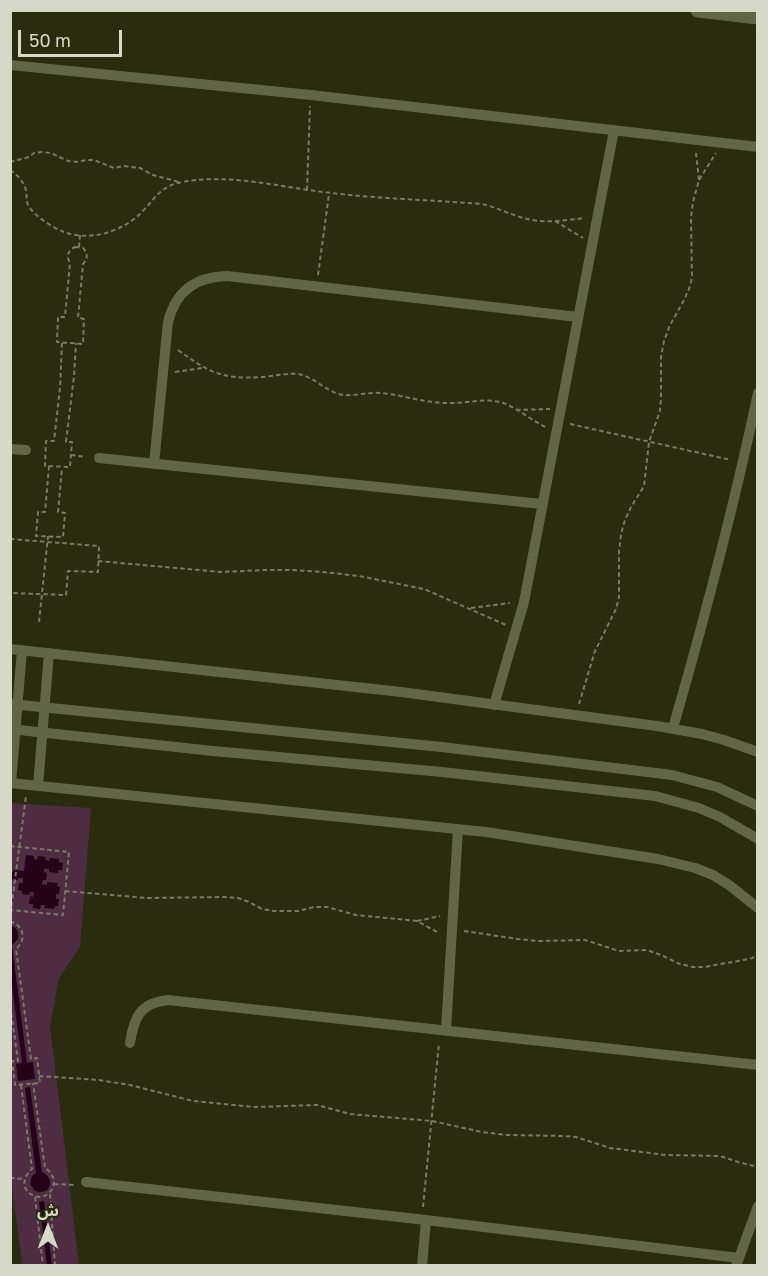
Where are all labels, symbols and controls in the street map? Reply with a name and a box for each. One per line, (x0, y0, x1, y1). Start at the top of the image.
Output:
scale bar (21, 18, 124, 56)
text: 50 m (29, 29, 71, 51)
north arrow (18, 1198, 78, 1258)
text: ش (37, 1200, 59, 1220)

